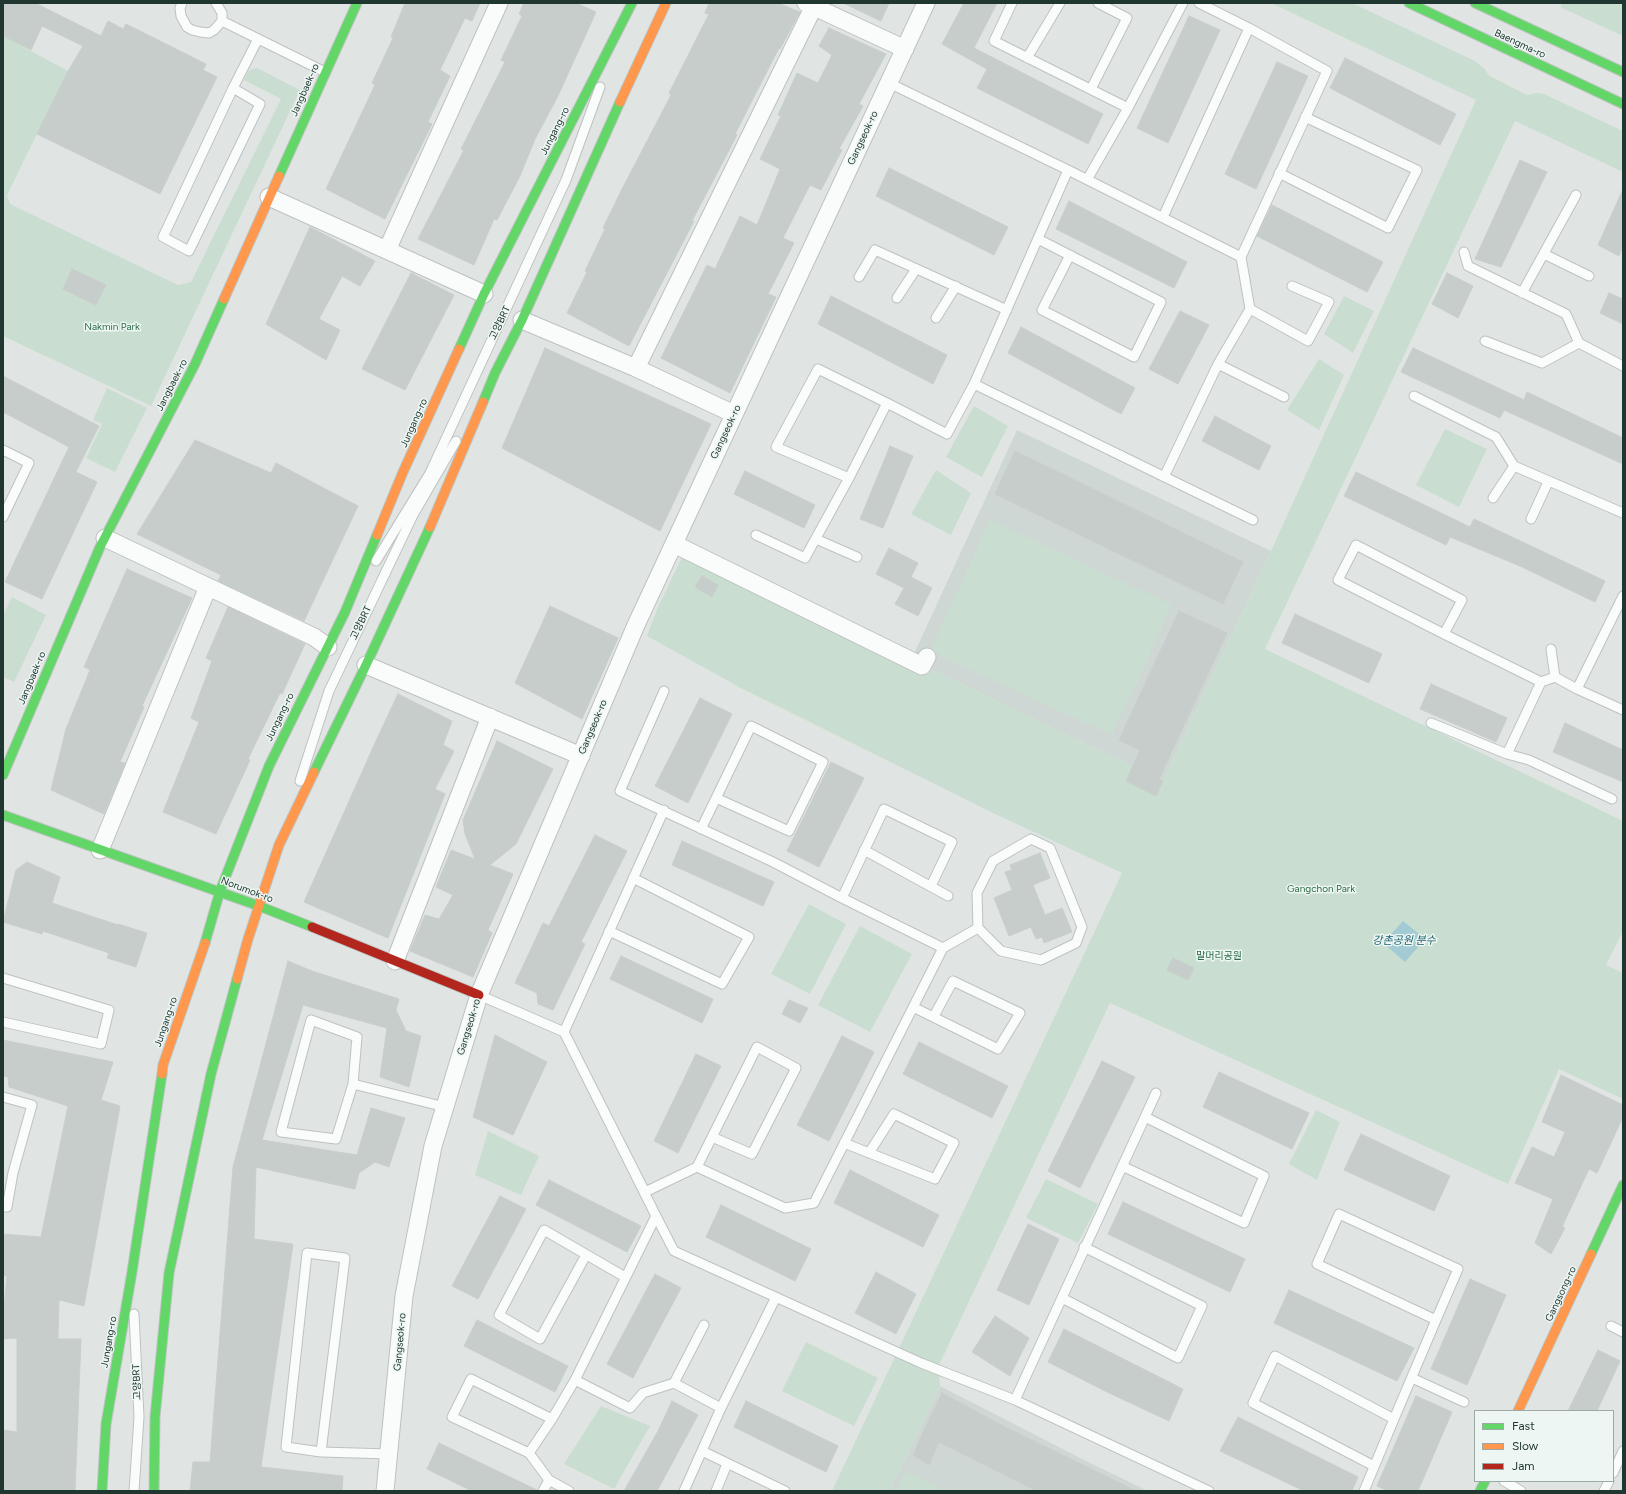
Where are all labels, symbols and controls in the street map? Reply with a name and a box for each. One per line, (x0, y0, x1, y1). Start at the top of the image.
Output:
street label: Baengma-ro (1493, 27, 1547, 61)
street label: Jangbaek-ro (288, 62, 322, 118)
street label: Jungang-ro (538, 105, 572, 157)
street label: Gangseok-ro (845, 109, 881, 167)
street label: 고양BRT (487, 304, 513, 342)
park label: Nakmin Park (84, 321, 140, 333)
street label: Jangbaek-ro (154, 357, 190, 413)
street label: Jungang-ro (398, 397, 430, 449)
street label: Gangseok-ro (708, 403, 744, 461)
street label: 고양BRT (348, 604, 374, 642)
street label: Jangbaek-ro (15, 650, 49, 706)
street label: Jungang-ro (263, 691, 297, 743)
street label: Gangseok-ro (576, 698, 610, 756)
street label: Norumok-ro (219, 875, 275, 905)
park label: Gangchon Park (1287, 883, 1355, 895)
water label: 강촌공원 분수 (1372, 934, 1436, 948)
park label: 말머리공원 (1196, 950, 1242, 962)
street label: Jungang-ro (152, 995, 180, 1049)
street label: Gangseok-ro (455, 997, 483, 1057)
street label: Gangsong-ro (1543, 1265, 1579, 1323)
street label: Gangseok-ro (391, 1312, 409, 1372)
street label: Jungang-ro (99, 1315, 119, 1369)
street label: 고양BRT (130, 1364, 144, 1400)
legend (1474, 1410, 1614, 1482)
text: Fast (1512, 1419, 1535, 1433)
text: Slow (1512, 1439, 1538, 1453)
text: Jam (1512, 1459, 1535, 1473)

